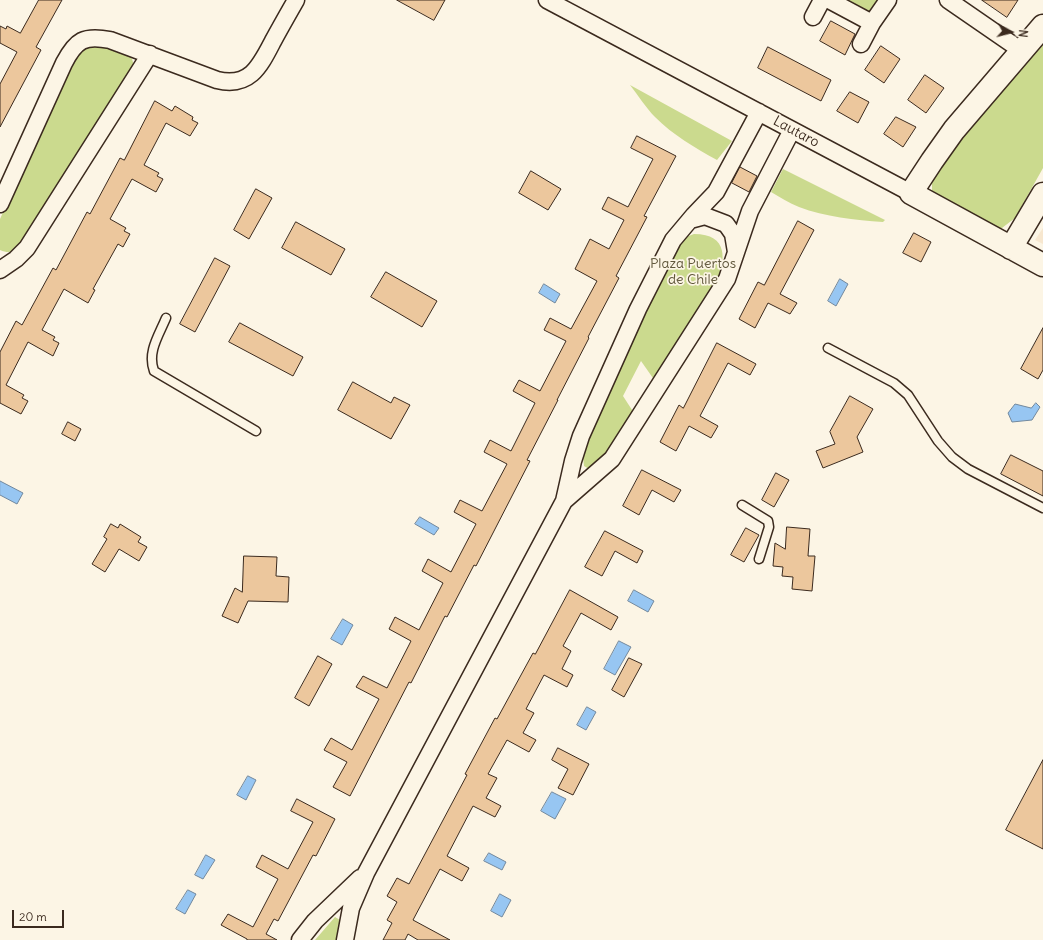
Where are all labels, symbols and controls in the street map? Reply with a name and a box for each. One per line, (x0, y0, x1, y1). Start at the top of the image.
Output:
north arrow (991, 12, 1031, 52)
text: N (1016, 29, 1030, 38)
street label: Lautaro (770, 113, 822, 151)
park label: Plaza Puertos de Chile (650, 256, 736, 288)
scale bar (14, 902, 66, 928)
text: 20 m (19, 909, 47, 924)

